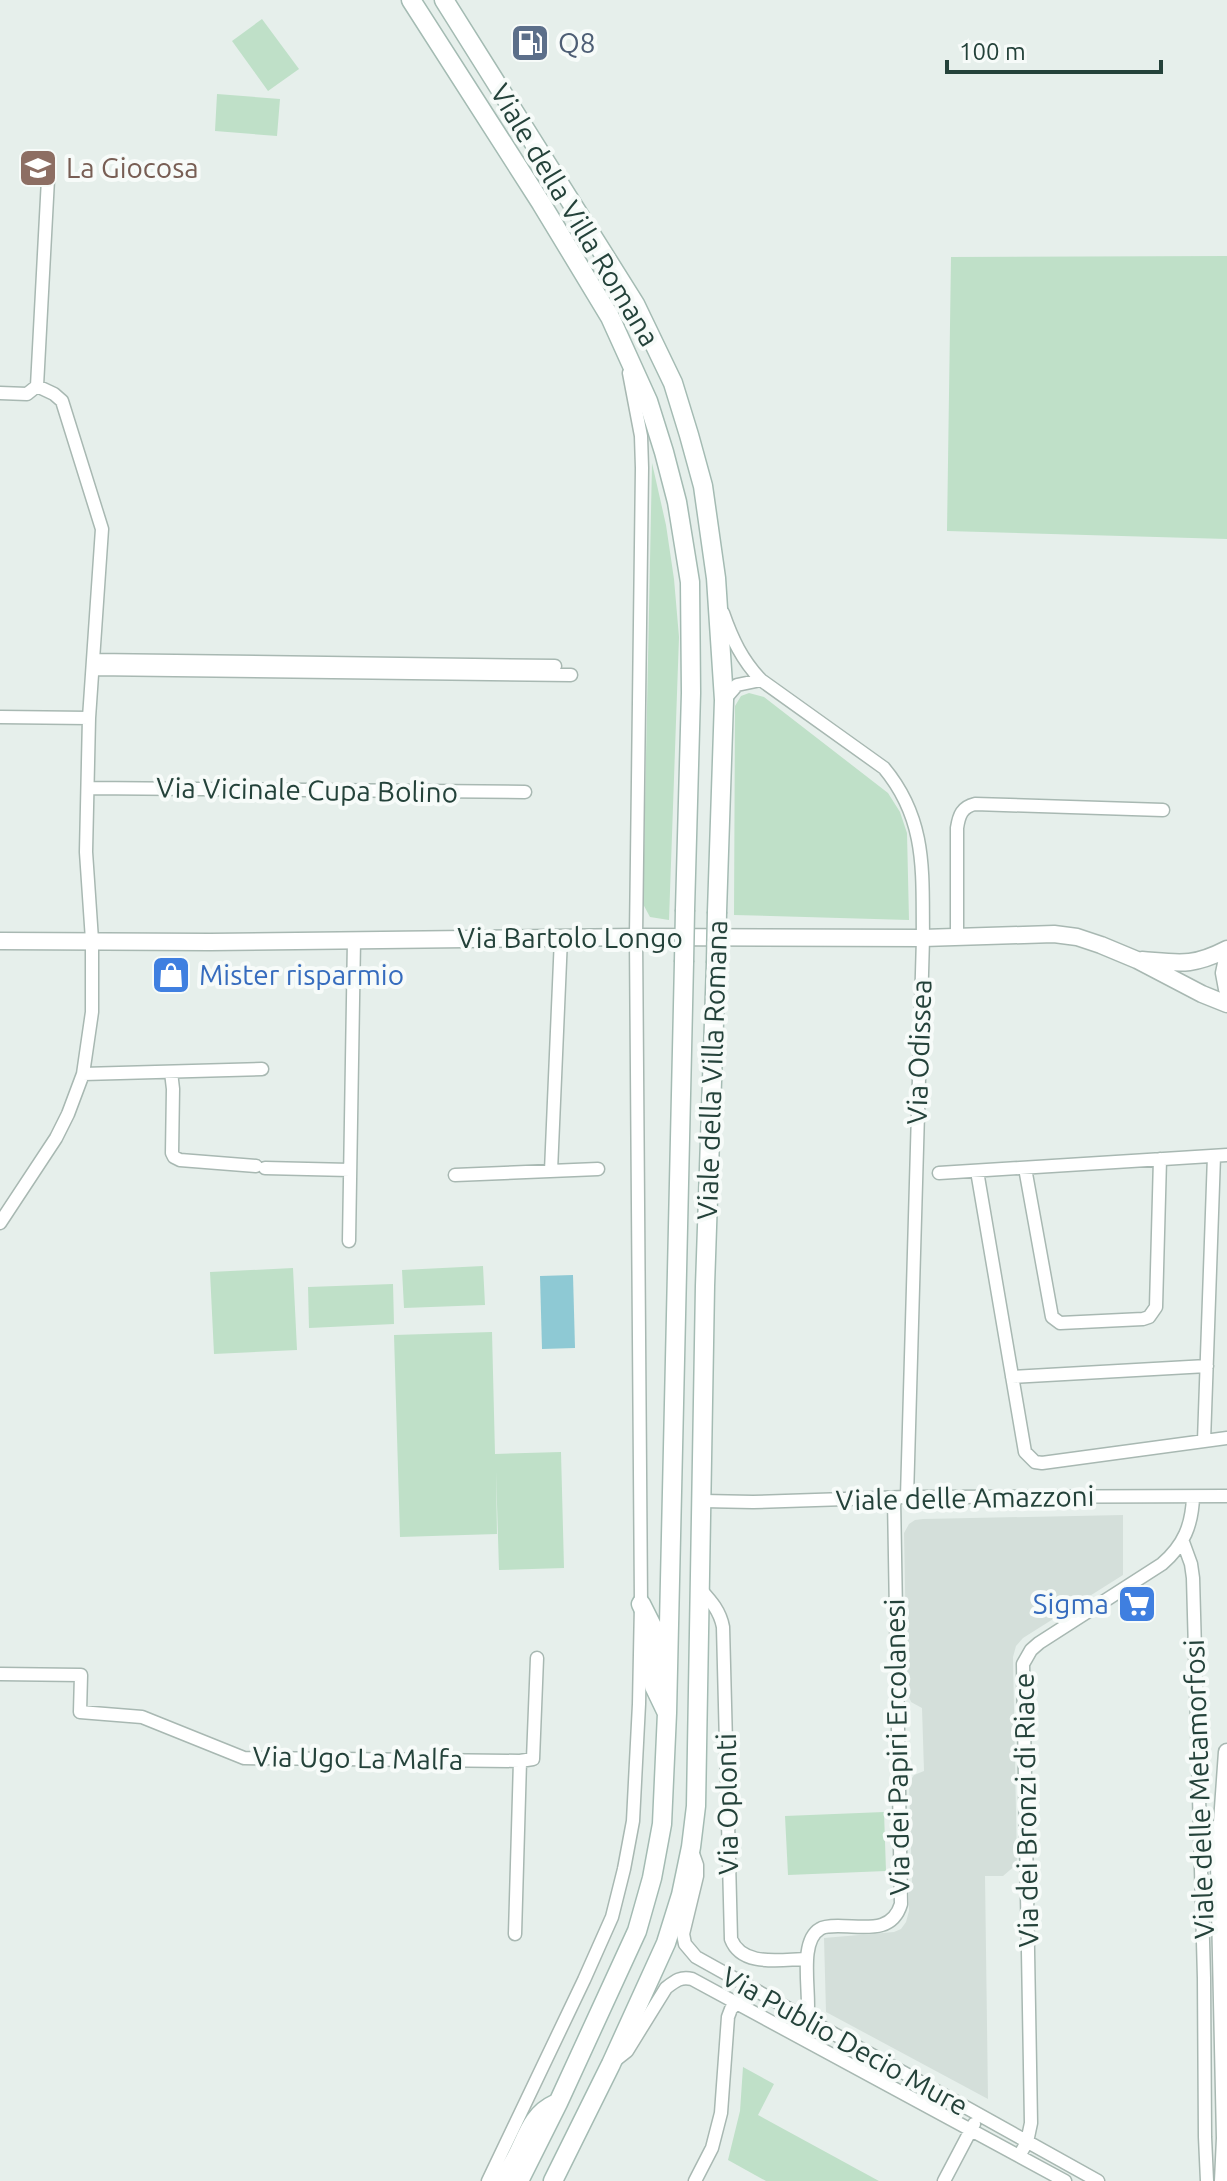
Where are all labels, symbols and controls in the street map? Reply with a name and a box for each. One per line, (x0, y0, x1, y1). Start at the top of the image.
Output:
fuel station icon: Q8 (509, 22, 551, 64)
scale bar (947, 24, 1161, 74)
place label: Q8 (558, 27, 596, 58)
text: 100 m (959, 38, 1026, 65)
street label: Viale della Villa Romana (485, 78, 666, 351)
school or university icon: La Giocosa (17, 147, 59, 189)
place label: La Giocosa (66, 152, 199, 183)
street label: Via Vicinale Cupa Bolino (156, 771, 458, 808)
street label: Viale della Villa Romana (691, 919, 732, 1221)
street label: Via Bartolo Longo (457, 922, 683, 953)
shop icon: Mister risparmio (150, 954, 192, 996)
place label: Mister risparmio (199, 959, 404, 990)
street label: Via Odissea (900, 979, 937, 1125)
street label: Viale delle Amazzoni (835, 1480, 1095, 1515)
supermarket icon: Sigma (1116, 1583, 1158, 1625)
place label: Sigma (1033, 1588, 1109, 1619)
street label: Via dei Papiri Ercolanesi (878, 1598, 915, 1896)
street label: Viale delle Metamorfosi (1178, 1639, 1219, 1939)
street label: Via dei Bronzi di Riace (1008, 1672, 1043, 1948)
street label: Via Oplonti (710, 1733, 743, 1875)
street label: Via Ugo La Malfa (253, 1740, 464, 1775)
street label: Via Publio Decio Mure (717, 1960, 974, 2121)

